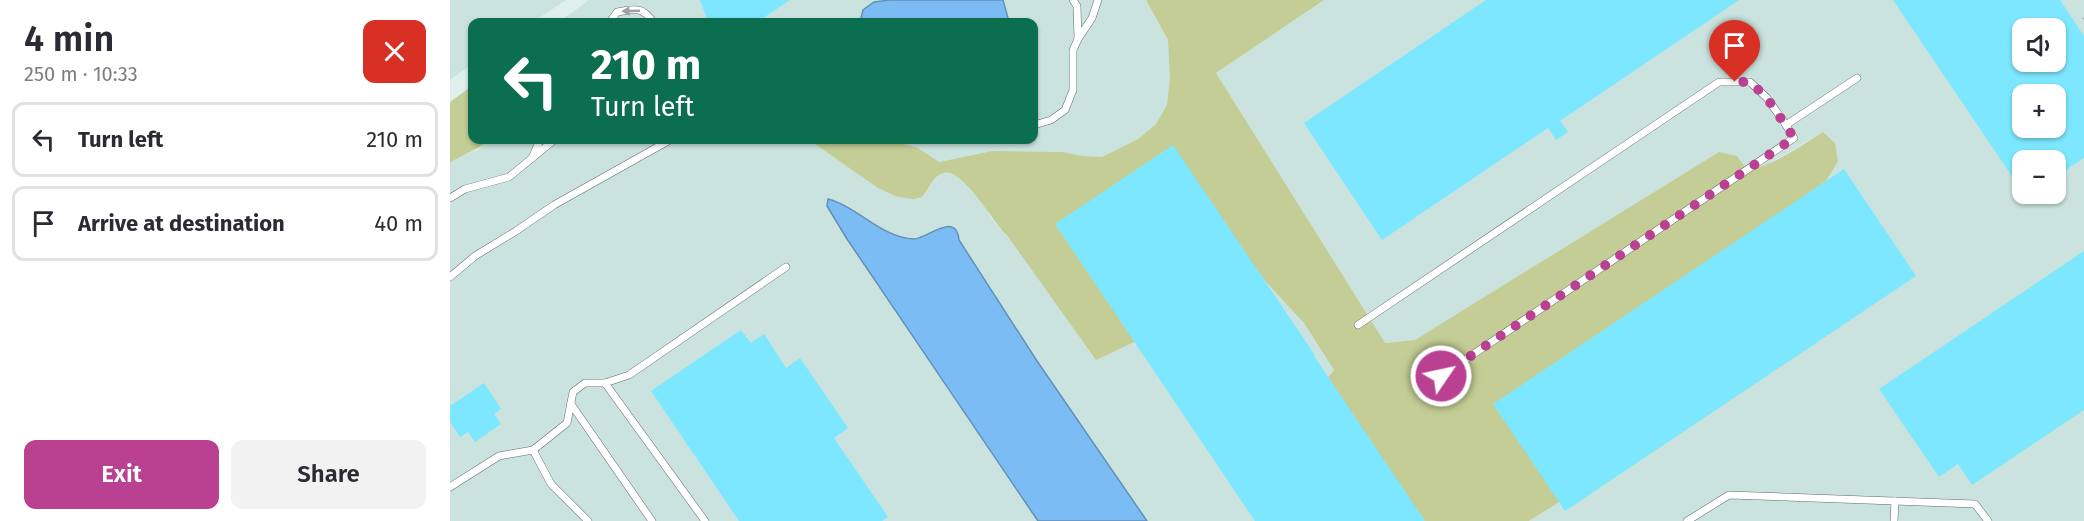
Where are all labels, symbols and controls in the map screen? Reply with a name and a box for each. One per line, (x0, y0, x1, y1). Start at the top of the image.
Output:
one-way arrow (621, 6, 640, 16)
text: 4 min (24, 17, 114, 61)
map controls (2012, 18, 2066, 204)
button: sound (2012, 18, 2066, 72)
button: close (363, 20, 426, 83)
pin (1709, 20, 1760, 82)
icon: arrive (1718, 29, 1751, 62)
text: 210 m (591, 40, 701, 90)
icon: left (492, 42, 570, 120)
text: 250 m · 10:33 (24, 62, 138, 86)
button: + (2012, 84, 2066, 138)
text: Turn left (591, 91, 694, 123)
icon: left (27, 123, 60, 156)
text: Turn left (78, 126, 163, 153)
text: 210 m (366, 126, 423, 153)
button: − (2012, 150, 2066, 204)
icon: arrive (27, 207, 60, 240)
text: Arrive at destination (78, 210, 285, 237)
text: 40 m (374, 210, 423, 237)
position arrow (1409, 344, 1473, 408)
button: Exit (24, 440, 219, 509)
button: Share (231, 440, 426, 509)

